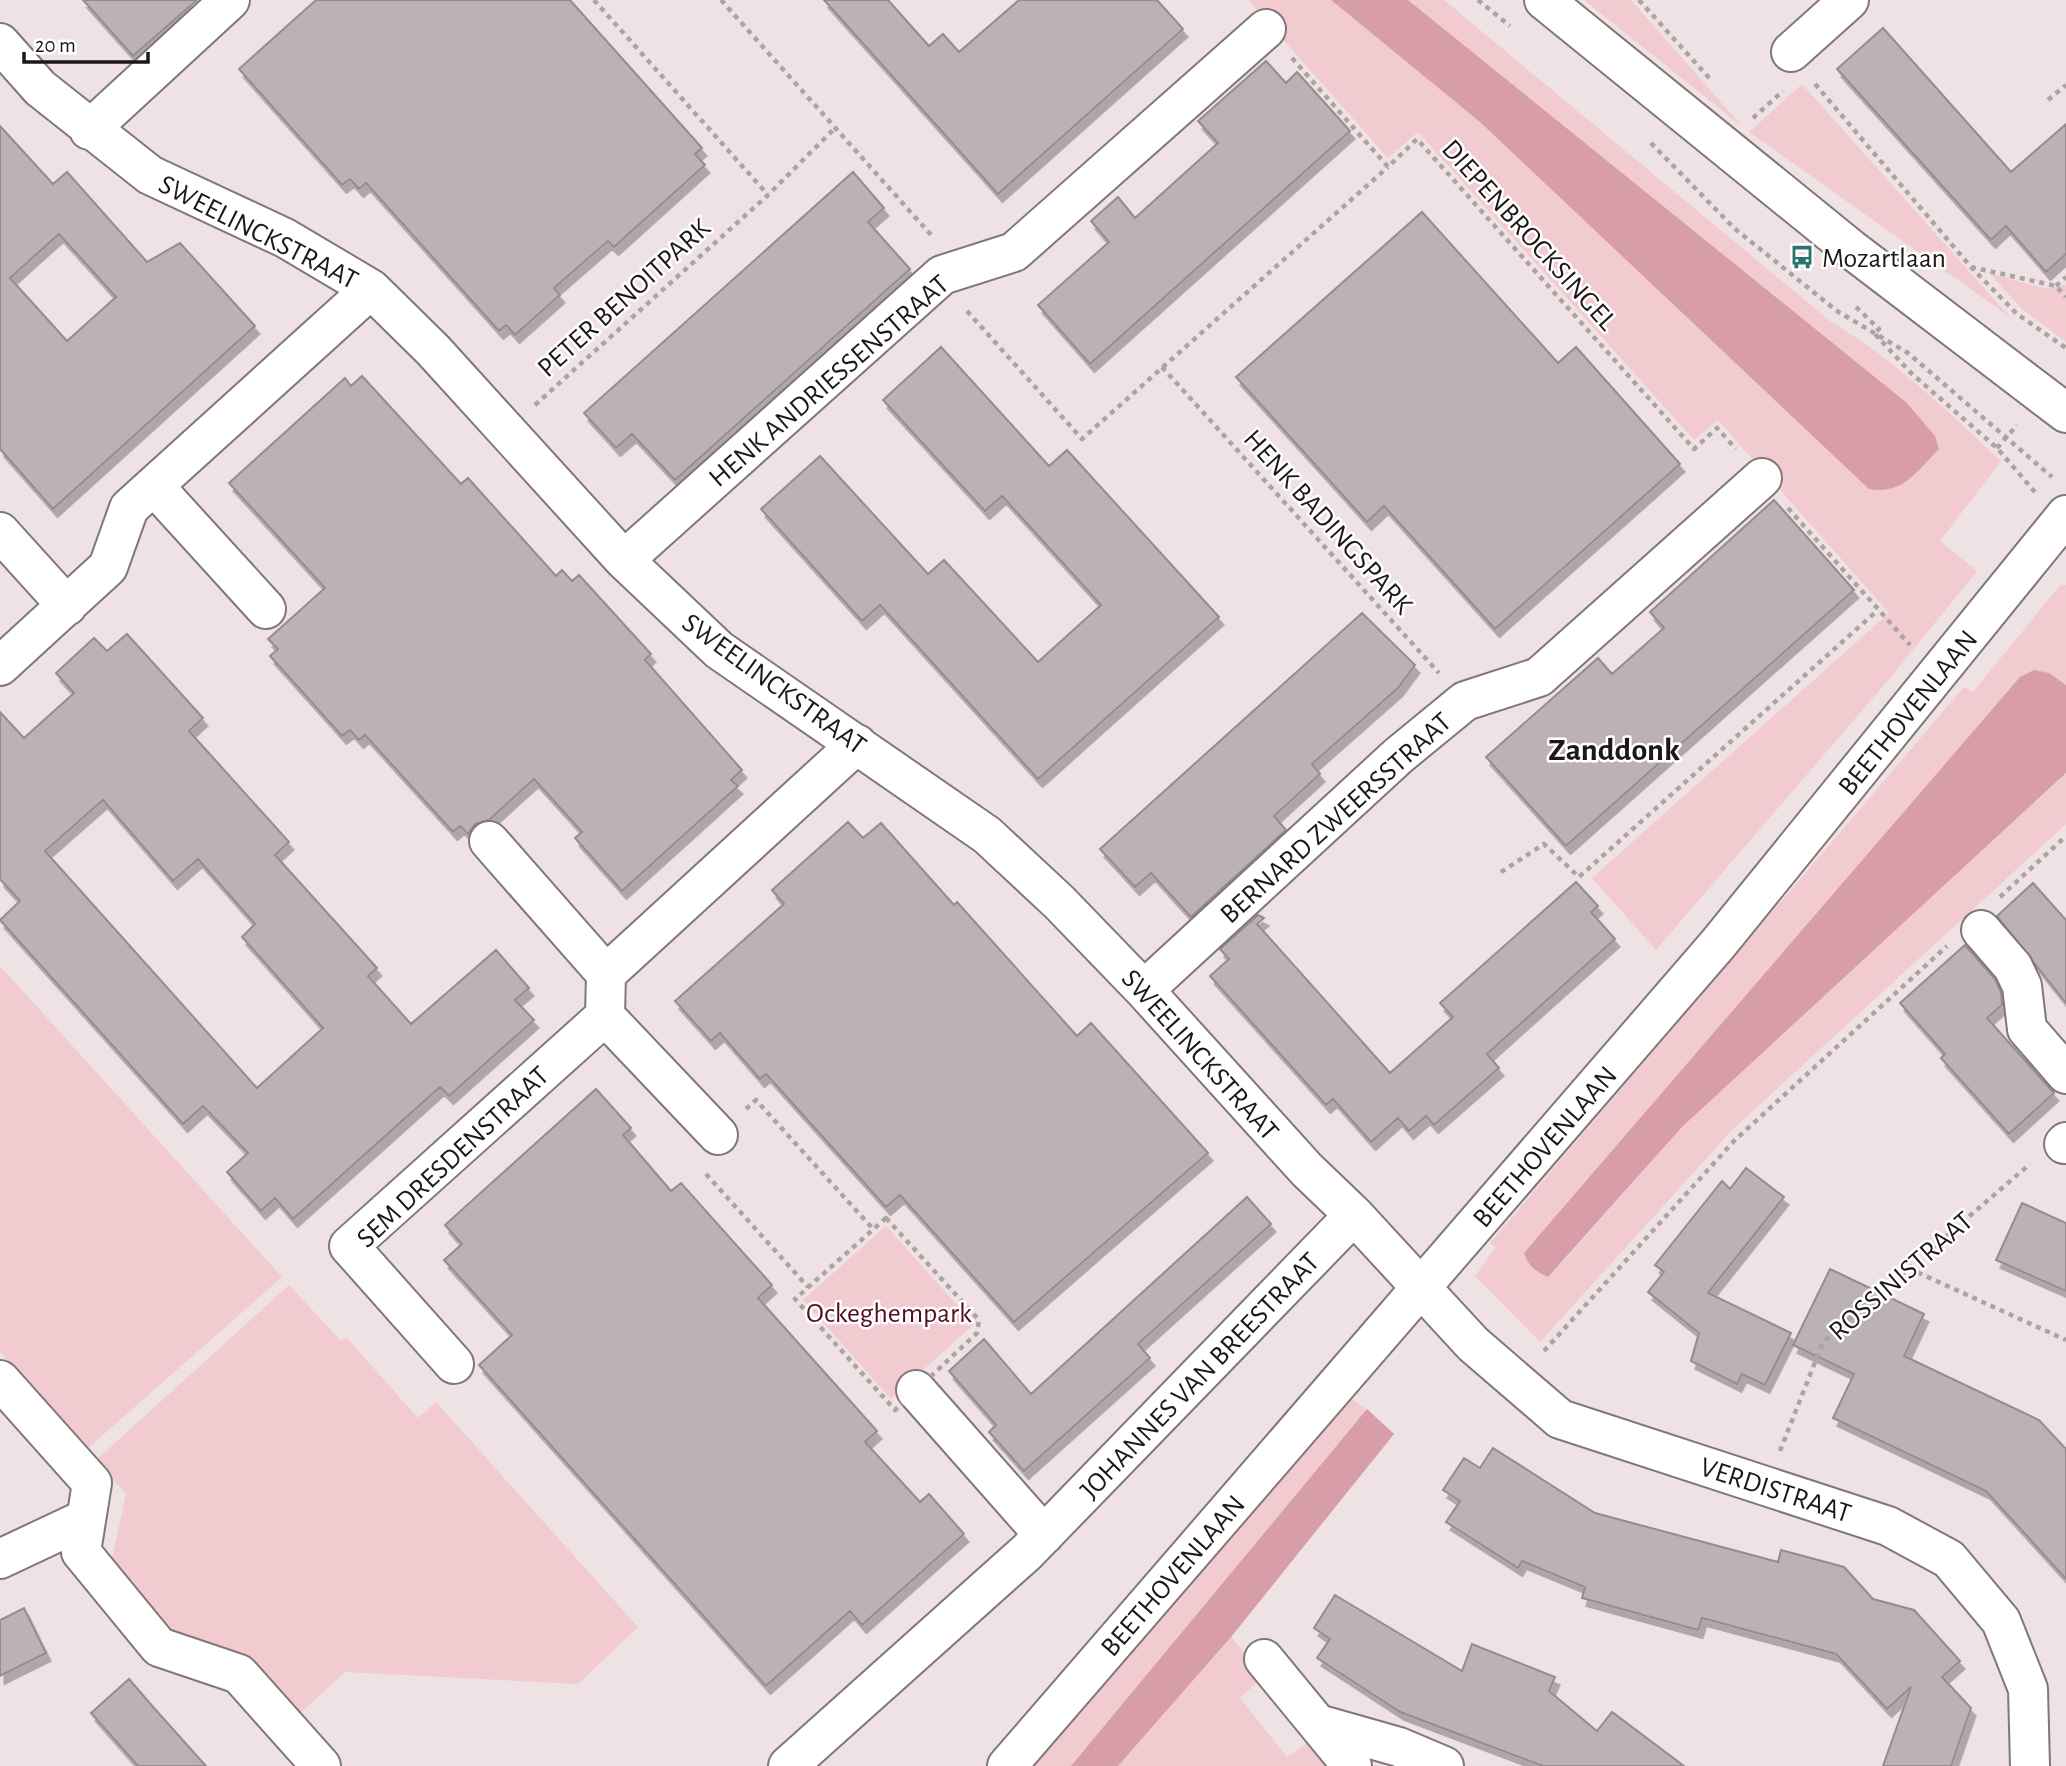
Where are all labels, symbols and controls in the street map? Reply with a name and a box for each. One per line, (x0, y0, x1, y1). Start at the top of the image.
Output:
scale bar (24, 21, 149, 65)
text: 20 m (35, 35, 76, 56)
street label: DIEPENBROCKSINGEL (1436, 135, 1621, 336)
street label: SWEELINCKSTRAAT (154, 170, 362, 295)
street label: PETER BENOITPARK (533, 214, 716, 383)
bus stop icon: Mozartlaan (1788, 243, 1816, 271)
place label: Mozartlaan (1822, 245, 1946, 273)
street label: HENK ANDRIESSENSTRAAT (704, 270, 955, 493)
street label: HENK BADINGSPARK (1238, 425, 1418, 620)
street label: SWEELINCKSTRAAT (677, 609, 871, 761)
street label: BEETHOVENLAAN (1834, 625, 1983, 801)
street label: BERNARD ZWEERSSTRAAT (1216, 708, 1457, 929)
district label: Zanddonk (1548, 734, 1680, 766)
street label: SWEELINCKSTRAAT (1116, 964, 1284, 1146)
street label: SEM DRESDENSTRAAT (352, 1061, 555, 1253)
street label: BEETHOVENLAAN (1468, 1061, 1623, 1233)
street label: ROSSINISTRAAT (1824, 1207, 1979, 1346)
street label: JOHANNES VAN BREESTRAAT (1076, 1248, 1325, 1505)
park label: Ockeghempark (806, 1300, 972, 1328)
street label: VERDISTRAAT (1696, 1453, 1855, 1529)
street label: BEETHOVENLAAN (1096, 1490, 1251, 1662)

